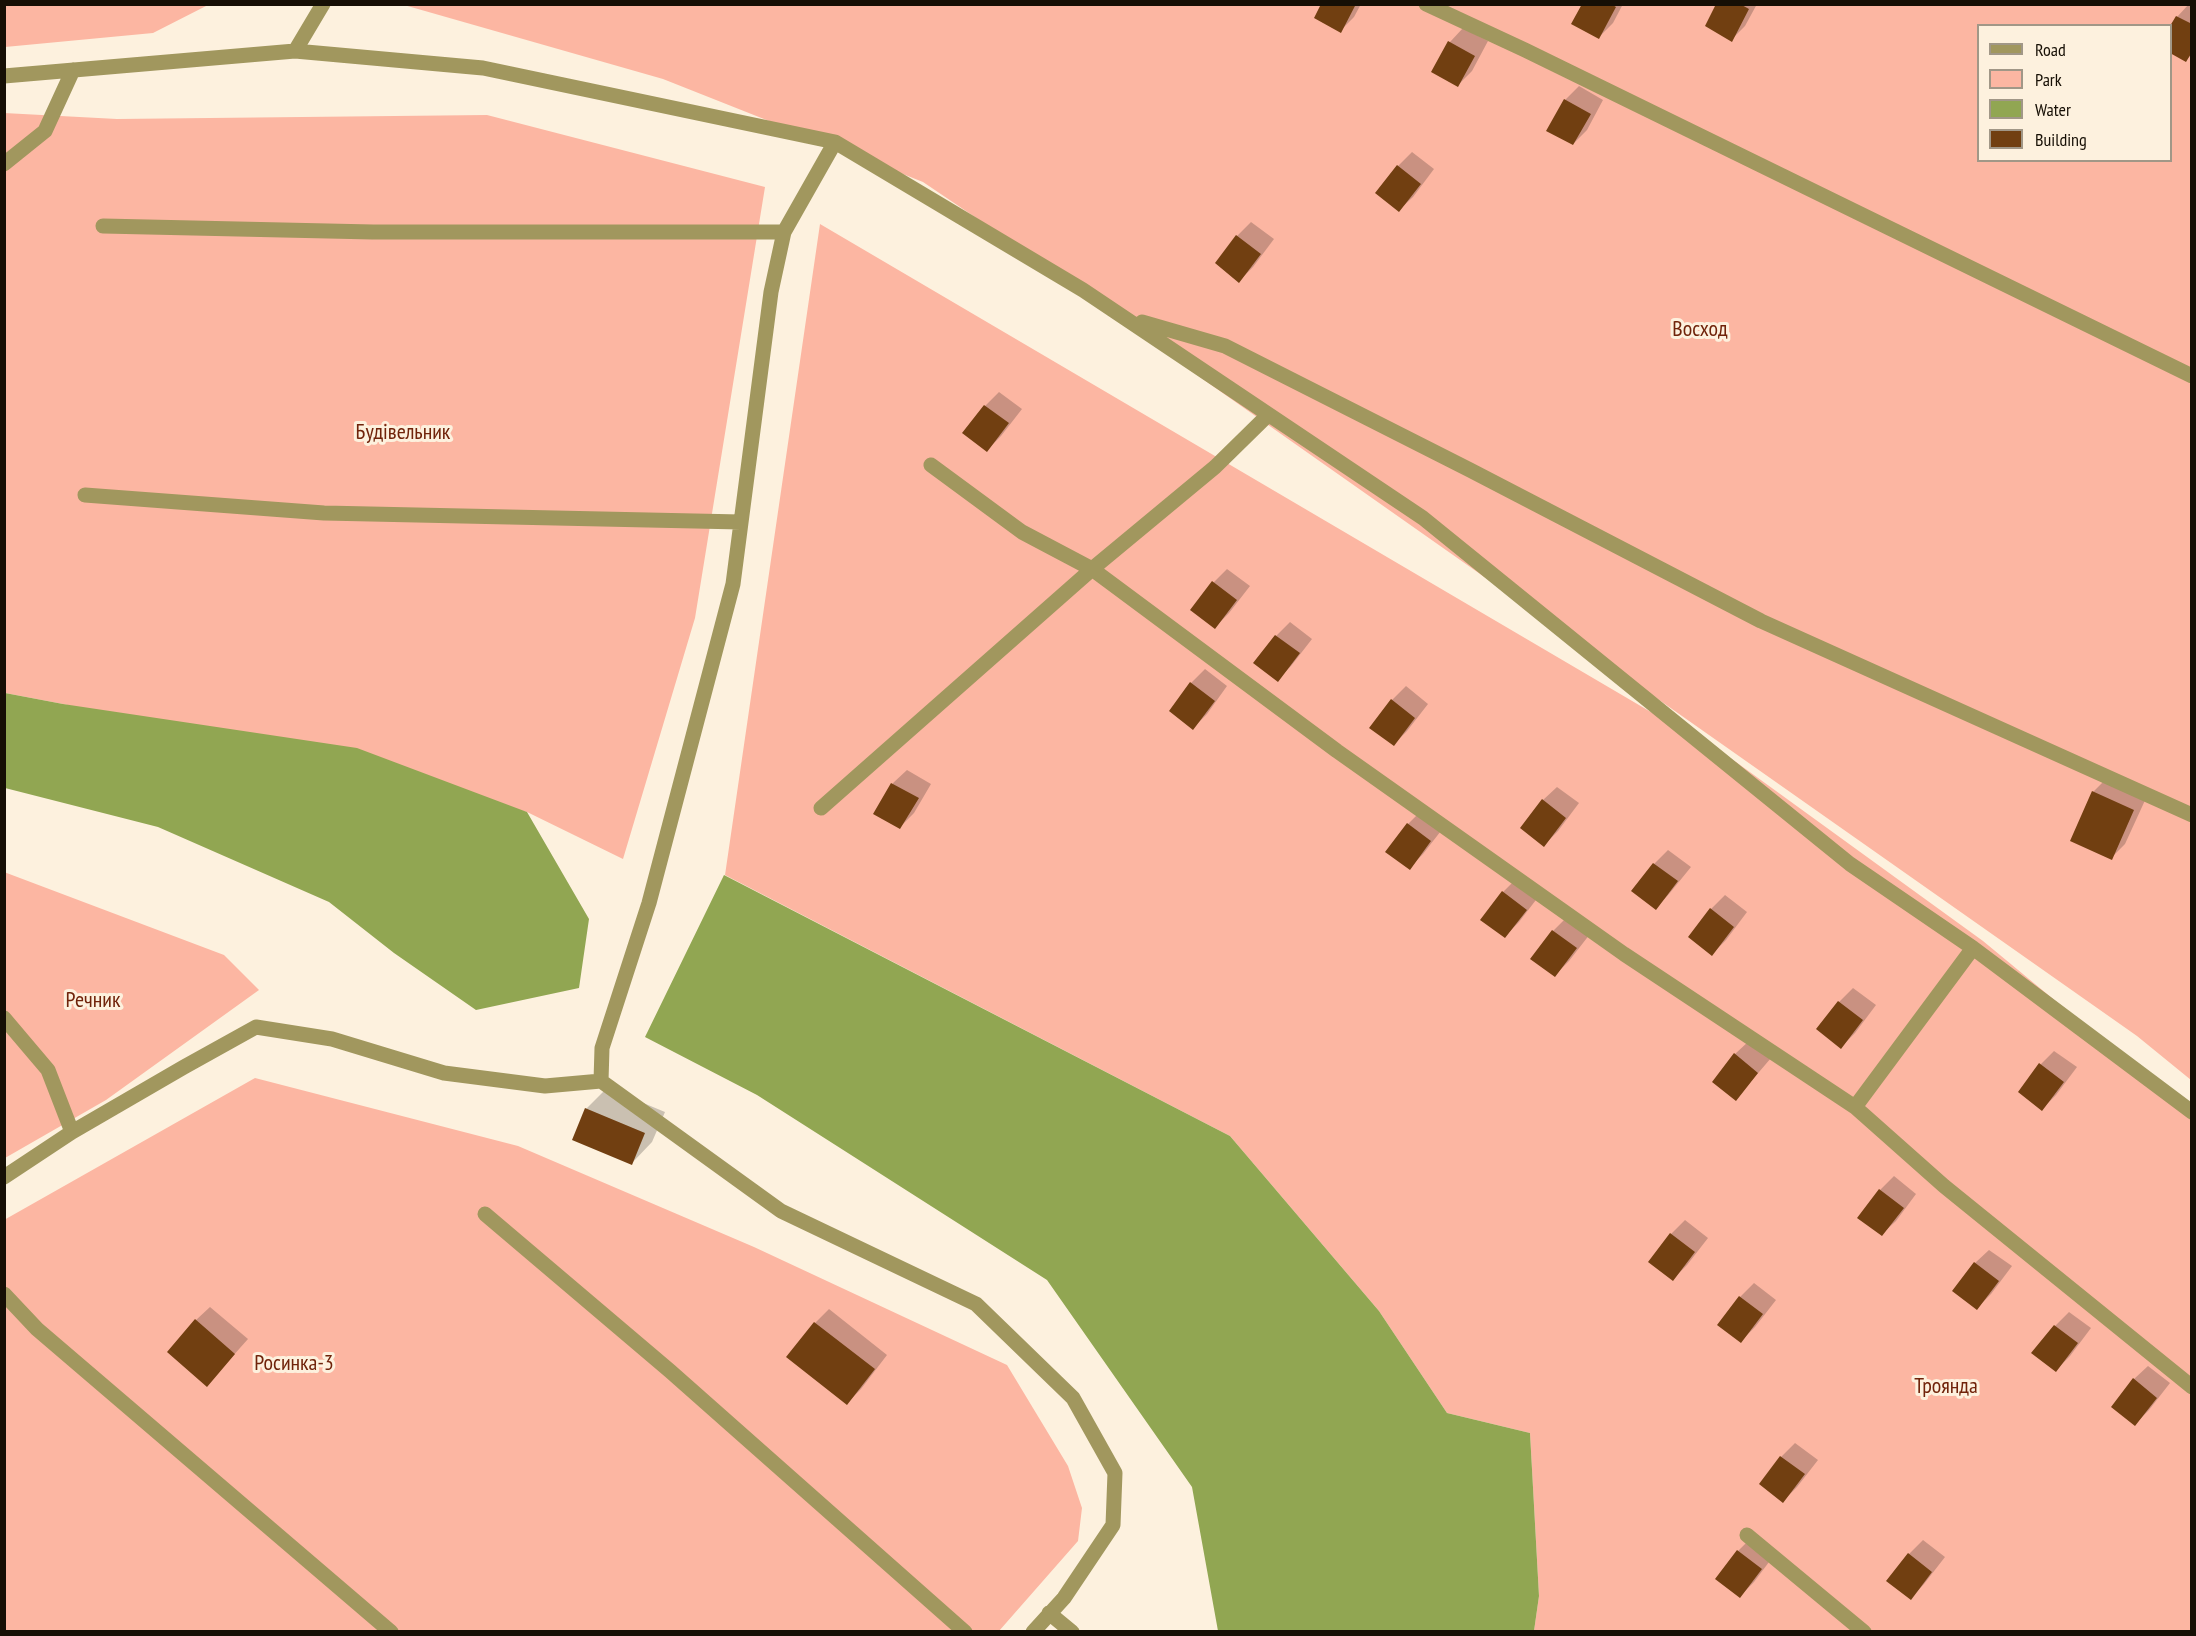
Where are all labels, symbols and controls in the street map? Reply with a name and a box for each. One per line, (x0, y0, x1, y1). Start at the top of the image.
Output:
legend (1977, 24, 2172, 162)
text: Road (2035, 38, 2066, 61)
text: Park (2035, 68, 2062, 91)
text: Water (2035, 98, 2071, 121)
text: Building (2035, 128, 2087, 151)
park label: Восход (1672, 317, 1728, 343)
park label: Будівельник (356, 420, 450, 446)
park label: Речник (66, 988, 120, 1014)
park label: Росинка-3 (254, 1351, 334, 1377)
park label: Троянда (1914, 1374, 1978, 1400)

